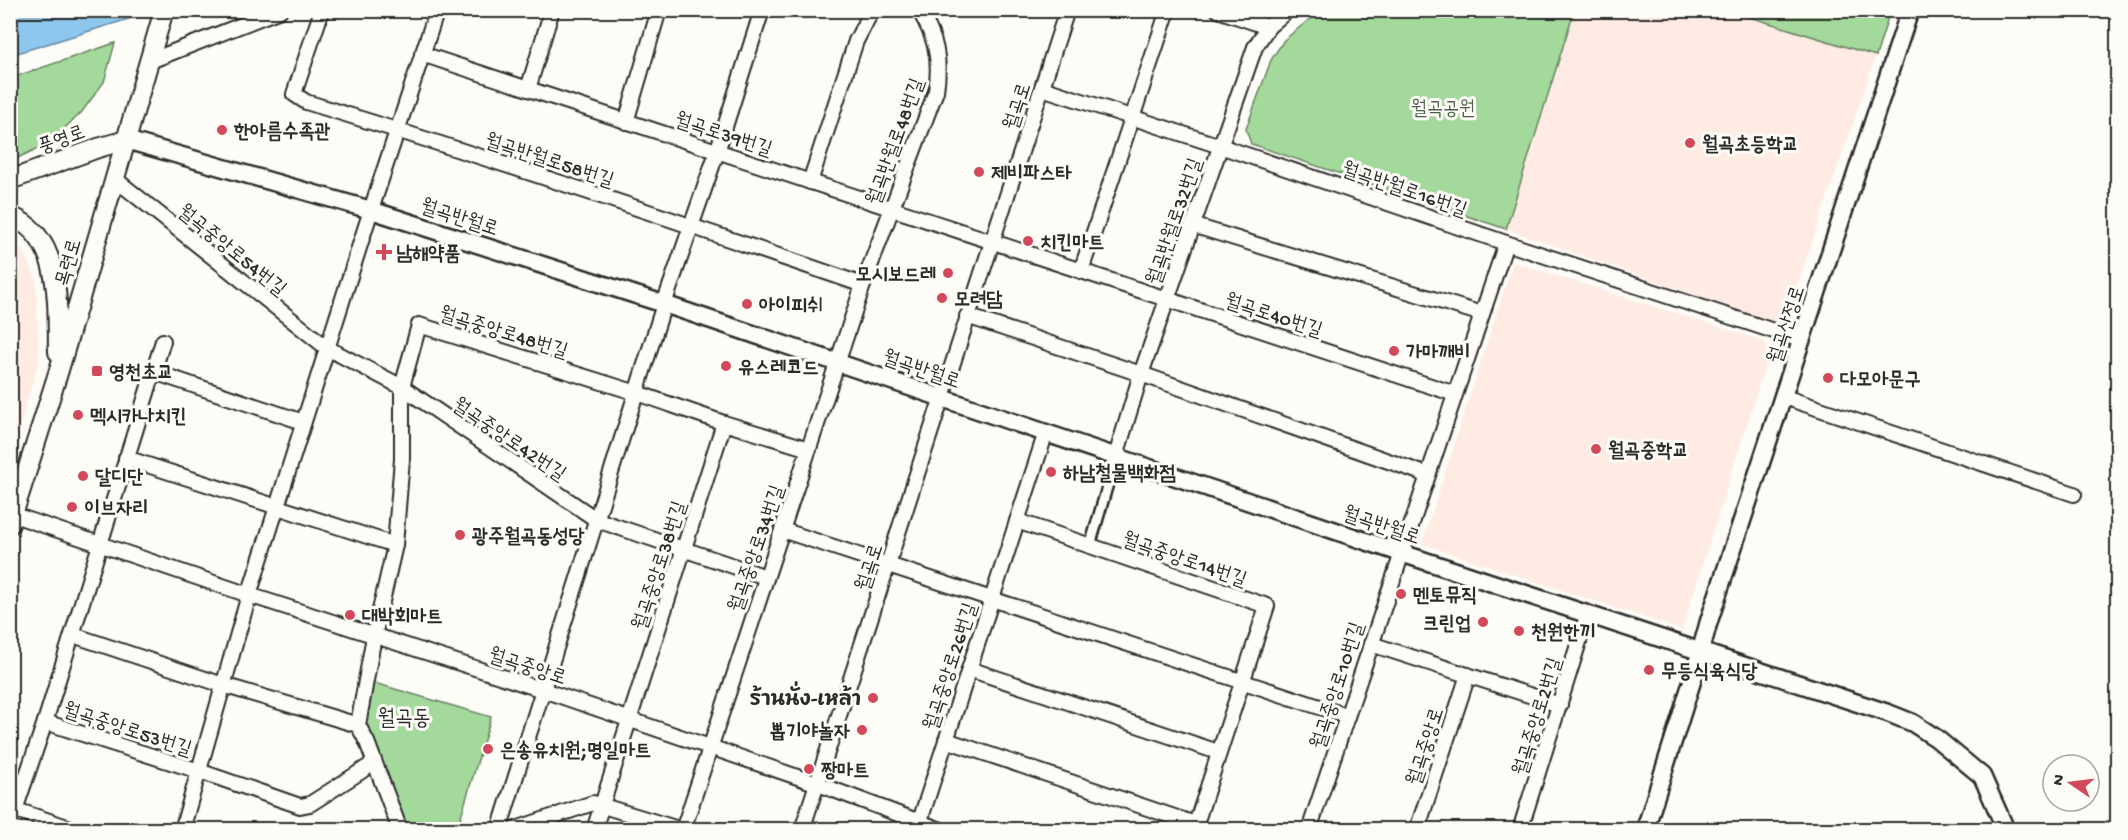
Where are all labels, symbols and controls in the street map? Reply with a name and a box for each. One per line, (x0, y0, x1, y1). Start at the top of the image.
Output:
street label: 월곡반월로48번길 (863, 75, 931, 209)
street label: 월곡로 (1000, 80, 1038, 134)
park label: 월곡공원 (1411, 98, 1475, 122)
street label: 월곡로39번길 (671, 109, 775, 163)
place label: 한아름수족관 (233, 121, 331, 145)
street label: 풍영로 (36, 122, 89, 160)
marker: 한아름수족관 (215, 123, 229, 137)
street label: 월곡반월로58번길 (482, 130, 617, 194)
place label: 월곡초등학교 (1702, 134, 1799, 158)
marker: 월곡초등학교 (1683, 136, 1697, 150)
street label: 월곡반월로32번길 (1143, 155, 1209, 289)
street label: 월곡반월로16번길 (1338, 158, 1470, 223)
place label: 제비파스타 (991, 164, 1072, 187)
marker: 제비파스타 (972, 165, 986, 179)
street label: 월곡반월로 (417, 195, 501, 243)
street label: 월곡중앙로54번길 (172, 200, 290, 302)
place label: 치킨마트 (1040, 233, 1104, 256)
marker: 치킨마트 (1021, 234, 1035, 248)
street label: 목련로 (53, 237, 88, 289)
place label: 남해약품 (396, 244, 460, 267)
marker: 남해약품 (377, 245, 391, 259)
place label: 모시보드레 (856, 265, 936, 288)
marker: 모시보드레 (941, 266, 955, 280)
street label: 월곡산정로 (1764, 283, 1812, 367)
place label: 모려담 (954, 290, 1002, 313)
street label: 월곡로40번길 (1221, 290, 1325, 344)
marker: 모려담 (935, 291, 949, 305)
place label: 아이피쉬 (759, 296, 823, 319)
marker: 아이피쉬 (740, 297, 754, 311)
street label: 월곡중앙로48번길 (436, 303, 570, 365)
place label: 가마깨비 (1406, 343, 1470, 366)
marker: 가마깨비 (1387, 344, 1401, 358)
street label: 월곡반월로 (879, 346, 963, 395)
place label: 유스레코드 (738, 358, 818, 381)
marker: 유스레코드 (719, 359, 733, 373)
place label: 영천초교 (109, 362, 173, 386)
marker: 영천초교 (90, 364, 104, 378)
place label: 다모아문구 (1840, 370, 1920, 393)
marker: 다모아문구 (1821, 371, 1835, 385)
street label: 월곡중앙로42번길 (447, 394, 570, 487)
place label: 멕시카나치킨 (90, 407, 187, 430)
marker: 멕시카나치킨 (71, 408, 85, 422)
place label: 월곡중학교 (1608, 440, 1688, 464)
marker: 월곡중학교 (1589, 442, 1603, 456)
place label: 하남철물백화점 (1063, 463, 1176, 487)
marker: 하남철물백화점 (1044, 465, 1058, 479)
place label: 달디단 (95, 467, 143, 491)
marker: 달디단 (76, 469, 90, 483)
street label: 월곡중앙로34번길 (725, 482, 791, 616)
street label: 월곡중앙로38번길 (629, 498, 693, 633)
place label: 이브자리 (84, 499, 148, 522)
marker: 이브자리 (65, 500, 79, 514)
street label: 월곡반월로 (1339, 502, 1423, 551)
place label: 광주월곡동성당 (472, 526, 585, 550)
marker: 광주월곡동성당 (453, 528, 467, 542)
street label: 월곡중앙로14번길 (1119, 528, 1249, 593)
street label: 월곡로 (852, 541, 890, 595)
place label: 멘토뮤직 (1413, 586, 1477, 609)
marker: 멘토뮤직 (1394, 587, 1408, 601)
street label: 월곡중앙로26번길 (920, 600, 984, 734)
place label: 대박회마트 (362, 606, 442, 630)
marker: 대박회마트 (343, 608, 357, 622)
place label: 크린업 (1423, 614, 1471, 637)
marker: 크린업 (1476, 615, 1490, 629)
street label: 월곡중앙로10번길 (1307, 619, 1371, 752)
place label: 천원한끼 (1531, 622, 1595, 646)
marker: 천원한끼 (1512, 624, 1526, 638)
street label: 월곡중앙로 (485, 644, 569, 692)
street label: 월곡중앙로2번길 (1509, 655, 1568, 779)
place label: 무등식육식당 (1661, 662, 1758, 685)
marker: 무등식육식당 (1642, 663, 1656, 677)
place label: ร้านนั่ง-เหล้า (750, 681, 861, 713)
marker: ร้านนั่ง-เหล้า (866, 691, 880, 705)
street label: 월곡중앙로53번길 (60, 699, 194, 763)
street label: 월곡중앙로 (1403, 705, 1451, 789)
district label: 월곡동 (377, 707, 431, 733)
place label: 뽑기야놀자 (770, 721, 850, 745)
marker: 뽑기야놀자 (855, 723, 869, 737)
place label: 은송유치원;명일마트 (500, 740, 651, 764)
marker: 은송유치원;명일마트 (481, 742, 495, 756)
north arrow (2041, 753, 2101, 813)
place label: 짱마트 (821, 761, 869, 784)
marker: 짱마트 (802, 762, 816, 776)
text: N (2049, 772, 2070, 788)

